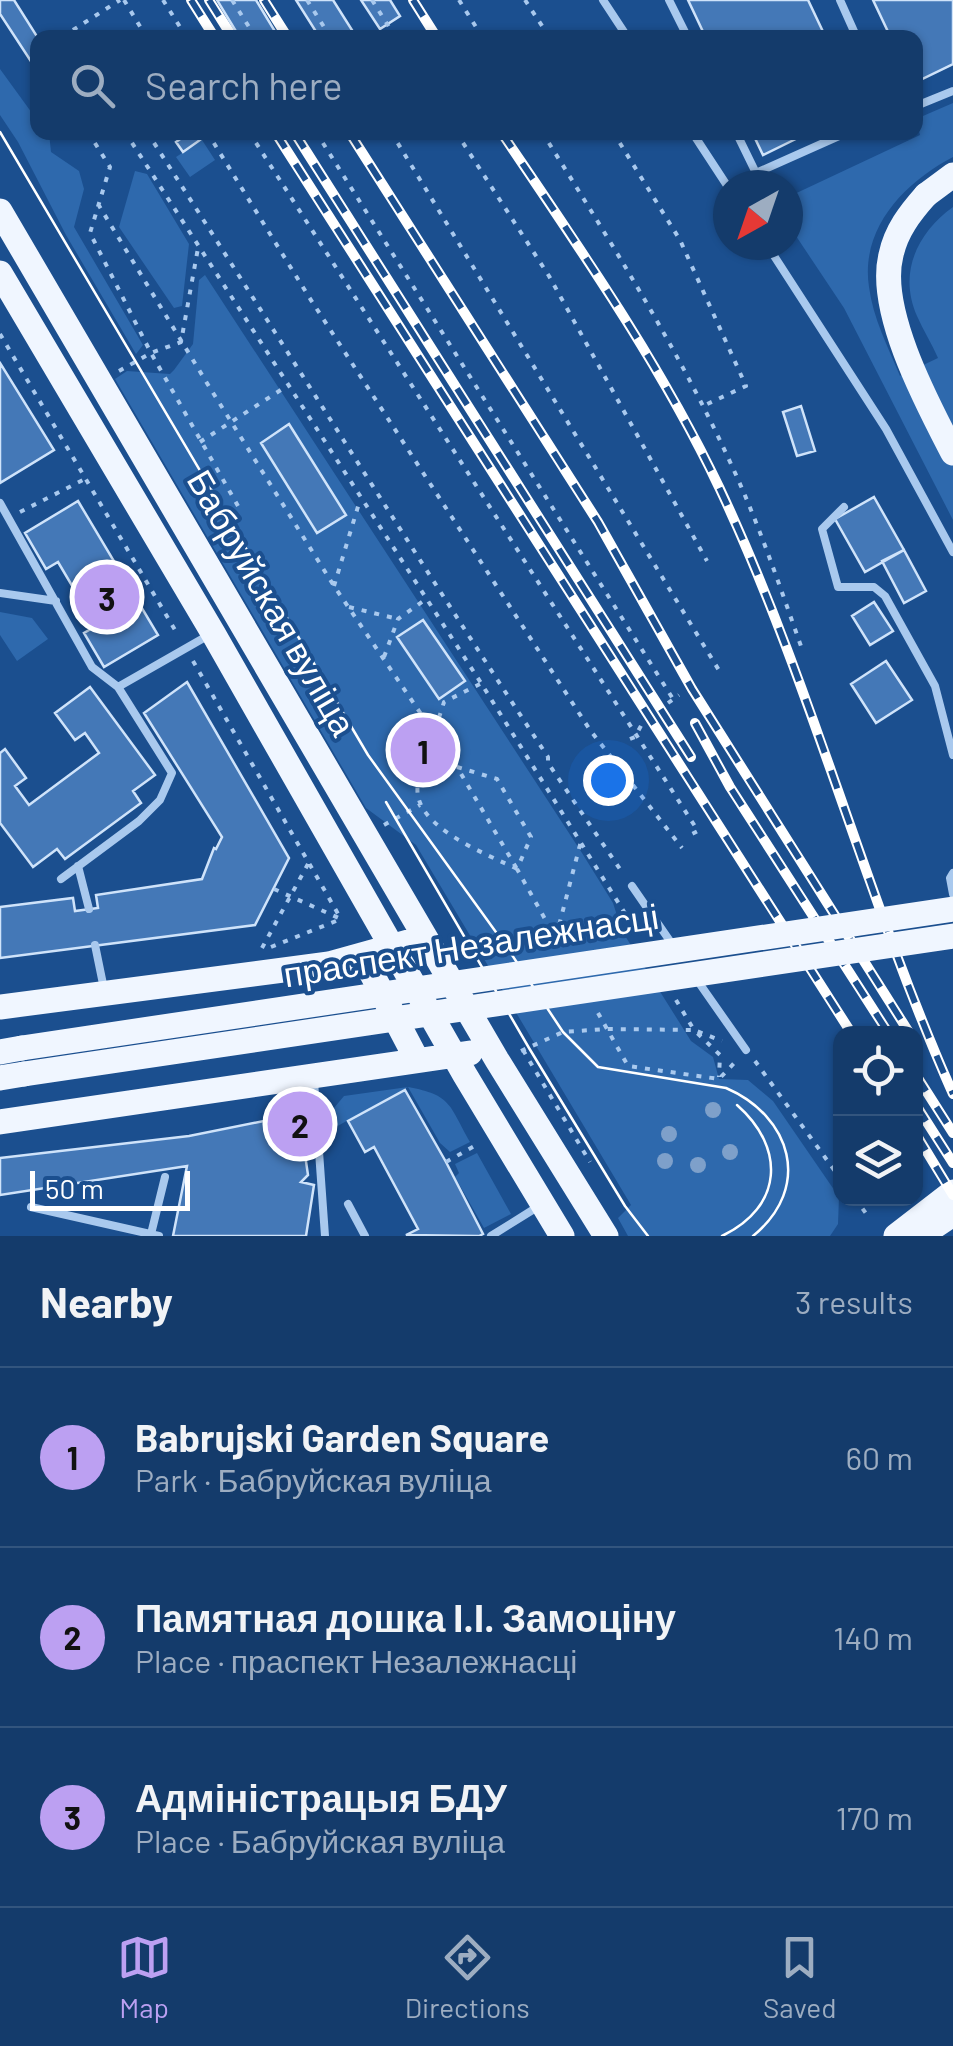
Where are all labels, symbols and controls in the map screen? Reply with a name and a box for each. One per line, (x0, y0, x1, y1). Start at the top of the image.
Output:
search box (30, 30, 923, 140)
icon: search (65, 58, 120, 113)
text: Search here (145, 62, 343, 108)
north arrow (713, 170, 803, 260)
street label: Бабруйская вуліца (180, 462, 366, 743)
pin: 3 (74, 560, 140, 634)
pin: 1 (390, 712, 456, 788)
your location (583, 755, 634, 806)
street label: праспект Незалежнасці (280, 894, 661, 994)
map controls (833, 1026, 923, 1206)
button: locate (833, 1026, 923, 1116)
pin: 2 (268, 1086, 332, 1162)
button: layers (833, 1116, 923, 1206)
scale bar (30, 1166, 190, 1210)
text: 50 m (45, 1171, 104, 1205)
text: Nearby (40, 1276, 173, 1326)
text: 3 results (795, 1282, 913, 1320)
text: Babrujski Garden Square (135, 1414, 549, 1460)
text: 1 (67, 1438, 78, 1476)
text: 60 m (846, 1438, 913, 1476)
text: Park · Бабруйская вуліца (135, 1460, 492, 1498)
text: Памятная дошка І.І. Замоціну (135, 1594, 676, 1640)
text: 2 (64, 1618, 81, 1656)
text: 140 m (833, 1618, 913, 1656)
text: Place · праспект Незалежнасці (135, 1641, 577, 1679)
text: Адміністрацыя БДУ (135, 1774, 507, 1820)
text: 3 (64, 1798, 81, 1836)
text: 170 m (836, 1798, 913, 1836)
text: Place · Бабруйская вуліца (135, 1821, 505, 1859)
tab: Map (117, 1930, 172, 2024)
tab: Directions (405, 1930, 530, 2024)
tab: Saved (763, 1930, 836, 2024)

